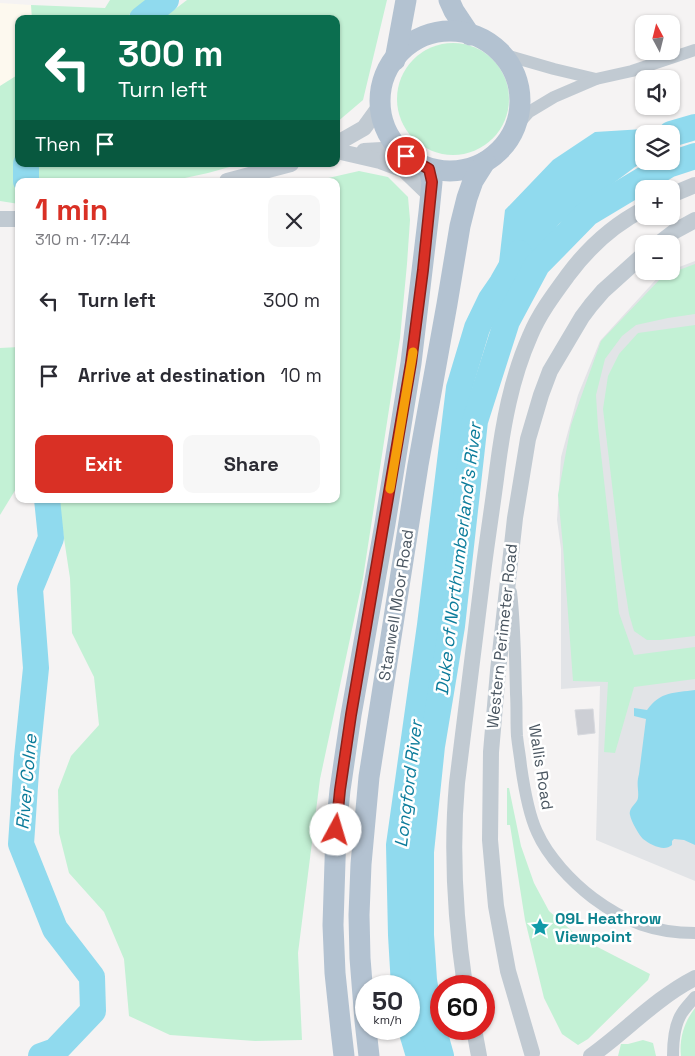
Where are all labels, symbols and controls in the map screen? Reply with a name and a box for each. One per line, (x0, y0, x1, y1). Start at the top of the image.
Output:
north arrow (635, 15, 680, 60)
map controls (635, 15, 680, 280)
text: 300 m (118, 32, 223, 76)
icon: left (35, 35, 100, 100)
button: sound (635, 70, 680, 115)
text: Turn left (118, 75, 208, 103)
button: layers (635, 125, 680, 170)
icon: arrive (91, 130, 119, 158)
text: Then (35, 132, 81, 157)
pin (385, 135, 427, 177)
icon: arrive (392, 142, 420, 170)
button: + (635, 180, 680, 225)
text: 1 min (35, 190, 108, 229)
button: close (268, 195, 320, 247)
text: 310 m · 17:44 (35, 229, 130, 250)
button: − (635, 235, 680, 280)
icon: left (35, 287, 63, 315)
text: Turn left (78, 288, 156, 313)
text: 300 m (263, 288, 320, 313)
icon: arrive (35, 362, 63, 390)
text: Arrive at destination (78, 363, 266, 388)
text: 10 m (281, 363, 322, 388)
water label: Duke of Northumberland's River (430, 420, 486, 696)
button: Exit (35, 435, 173, 493)
button: Share (183, 435, 320, 493)
street label: Stanwell Moor Road (374, 528, 418, 682)
street label: Western Perimeter Road (482, 543, 522, 729)
water label: Longford River (389, 717, 427, 849)
street label: Wallis Road (524, 723, 558, 811)
water label: River Colne (10, 732, 42, 831)
position arrow (309, 803, 361, 855)
place label: 09L Heathrow Viewpoint (555, 908, 661, 947)
place icon: 09L Heathrow Viewpoint (529, 916, 551, 938)
speed limit sign: 60 (430, 975, 495, 1040)
text: 50 (372, 985, 403, 1017)
text: km/h (373, 1012, 402, 1028)

